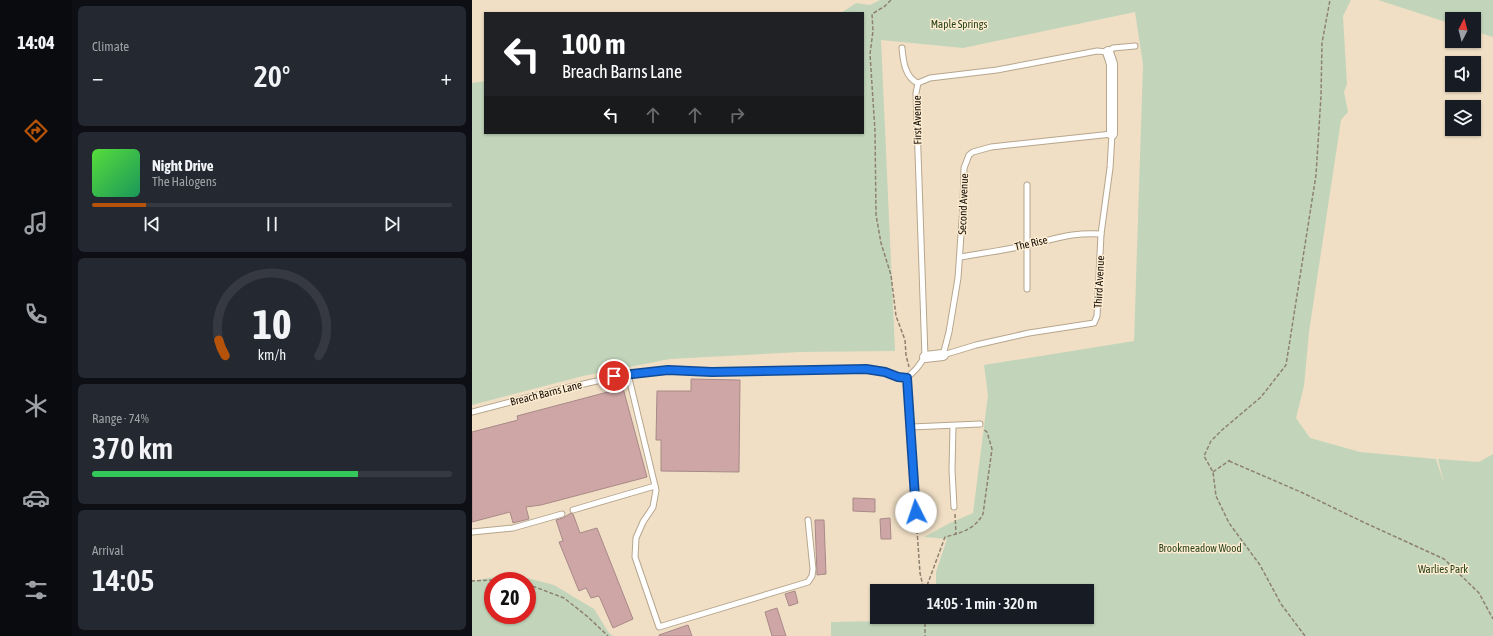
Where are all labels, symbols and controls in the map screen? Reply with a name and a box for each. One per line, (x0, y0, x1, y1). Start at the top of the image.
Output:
north arrow (1445, 12, 1481, 48)
map controls (1445, 12, 1481, 136)
park label: Maple Springs (931, 18, 987, 30)
icon: left (496, 28, 548, 80)
text: 100 m (562, 28, 625, 60)
text: 14:04 (17, 32, 55, 53)
text: Climate (92, 39, 129, 54)
button: sound (1445, 56, 1481, 92)
text: 20° (254, 59, 290, 93)
text: Breach Barns Lane (562, 61, 682, 82)
text: − (92, 64, 103, 90)
text: + (441, 64, 452, 90)
street label: First Avenue (911, 95, 923, 145)
button: layers (1445, 100, 1481, 136)
icon: left (600, 104, 622, 126)
icon: ahead (642, 104, 664, 126)
icon: ahead (684, 104, 706, 126)
icon: right (726, 104, 748, 126)
icon: directions (22, 117, 50, 145)
text: Night Drive (152, 157, 214, 174)
street label: Second Avenue (956, 173, 970, 235)
text: The Halogens (152, 174, 217, 189)
icon: music (22, 209, 50, 237)
icon: previous (141, 213, 163, 235)
icon: pause (261, 213, 283, 235)
icon: next (381, 213, 403, 235)
street label: The Rise (1013, 233, 1049, 253)
street label: Third Avenue (1092, 255, 1106, 309)
icon: phone (22, 300, 50, 328)
text: 10 (252, 300, 292, 348)
text: km/h (258, 347, 286, 363)
pin (597, 359, 631, 393)
icon: arrive (603, 365, 625, 387)
street label: Breach Barns Lane (509, 378, 583, 408)
icon: climate (22, 392, 50, 420)
text: Range · 74% (92, 411, 149, 426)
text: 370 km (92, 431, 173, 465)
icon: car (22, 484, 50, 512)
position arrow (895, 491, 937, 533)
park label: Brookmeadow Wood (1158, 542, 1242, 554)
text: Arrival (92, 543, 124, 558)
text: 14:05 (92, 563, 154, 597)
park label: Warlies Park (1418, 563, 1468, 575)
speed limit sign: 20 (484, 572, 536, 624)
icon: filters (22, 576, 50, 604)
text: 14:05 · 1 min · 320 m (927, 595, 1037, 612)

